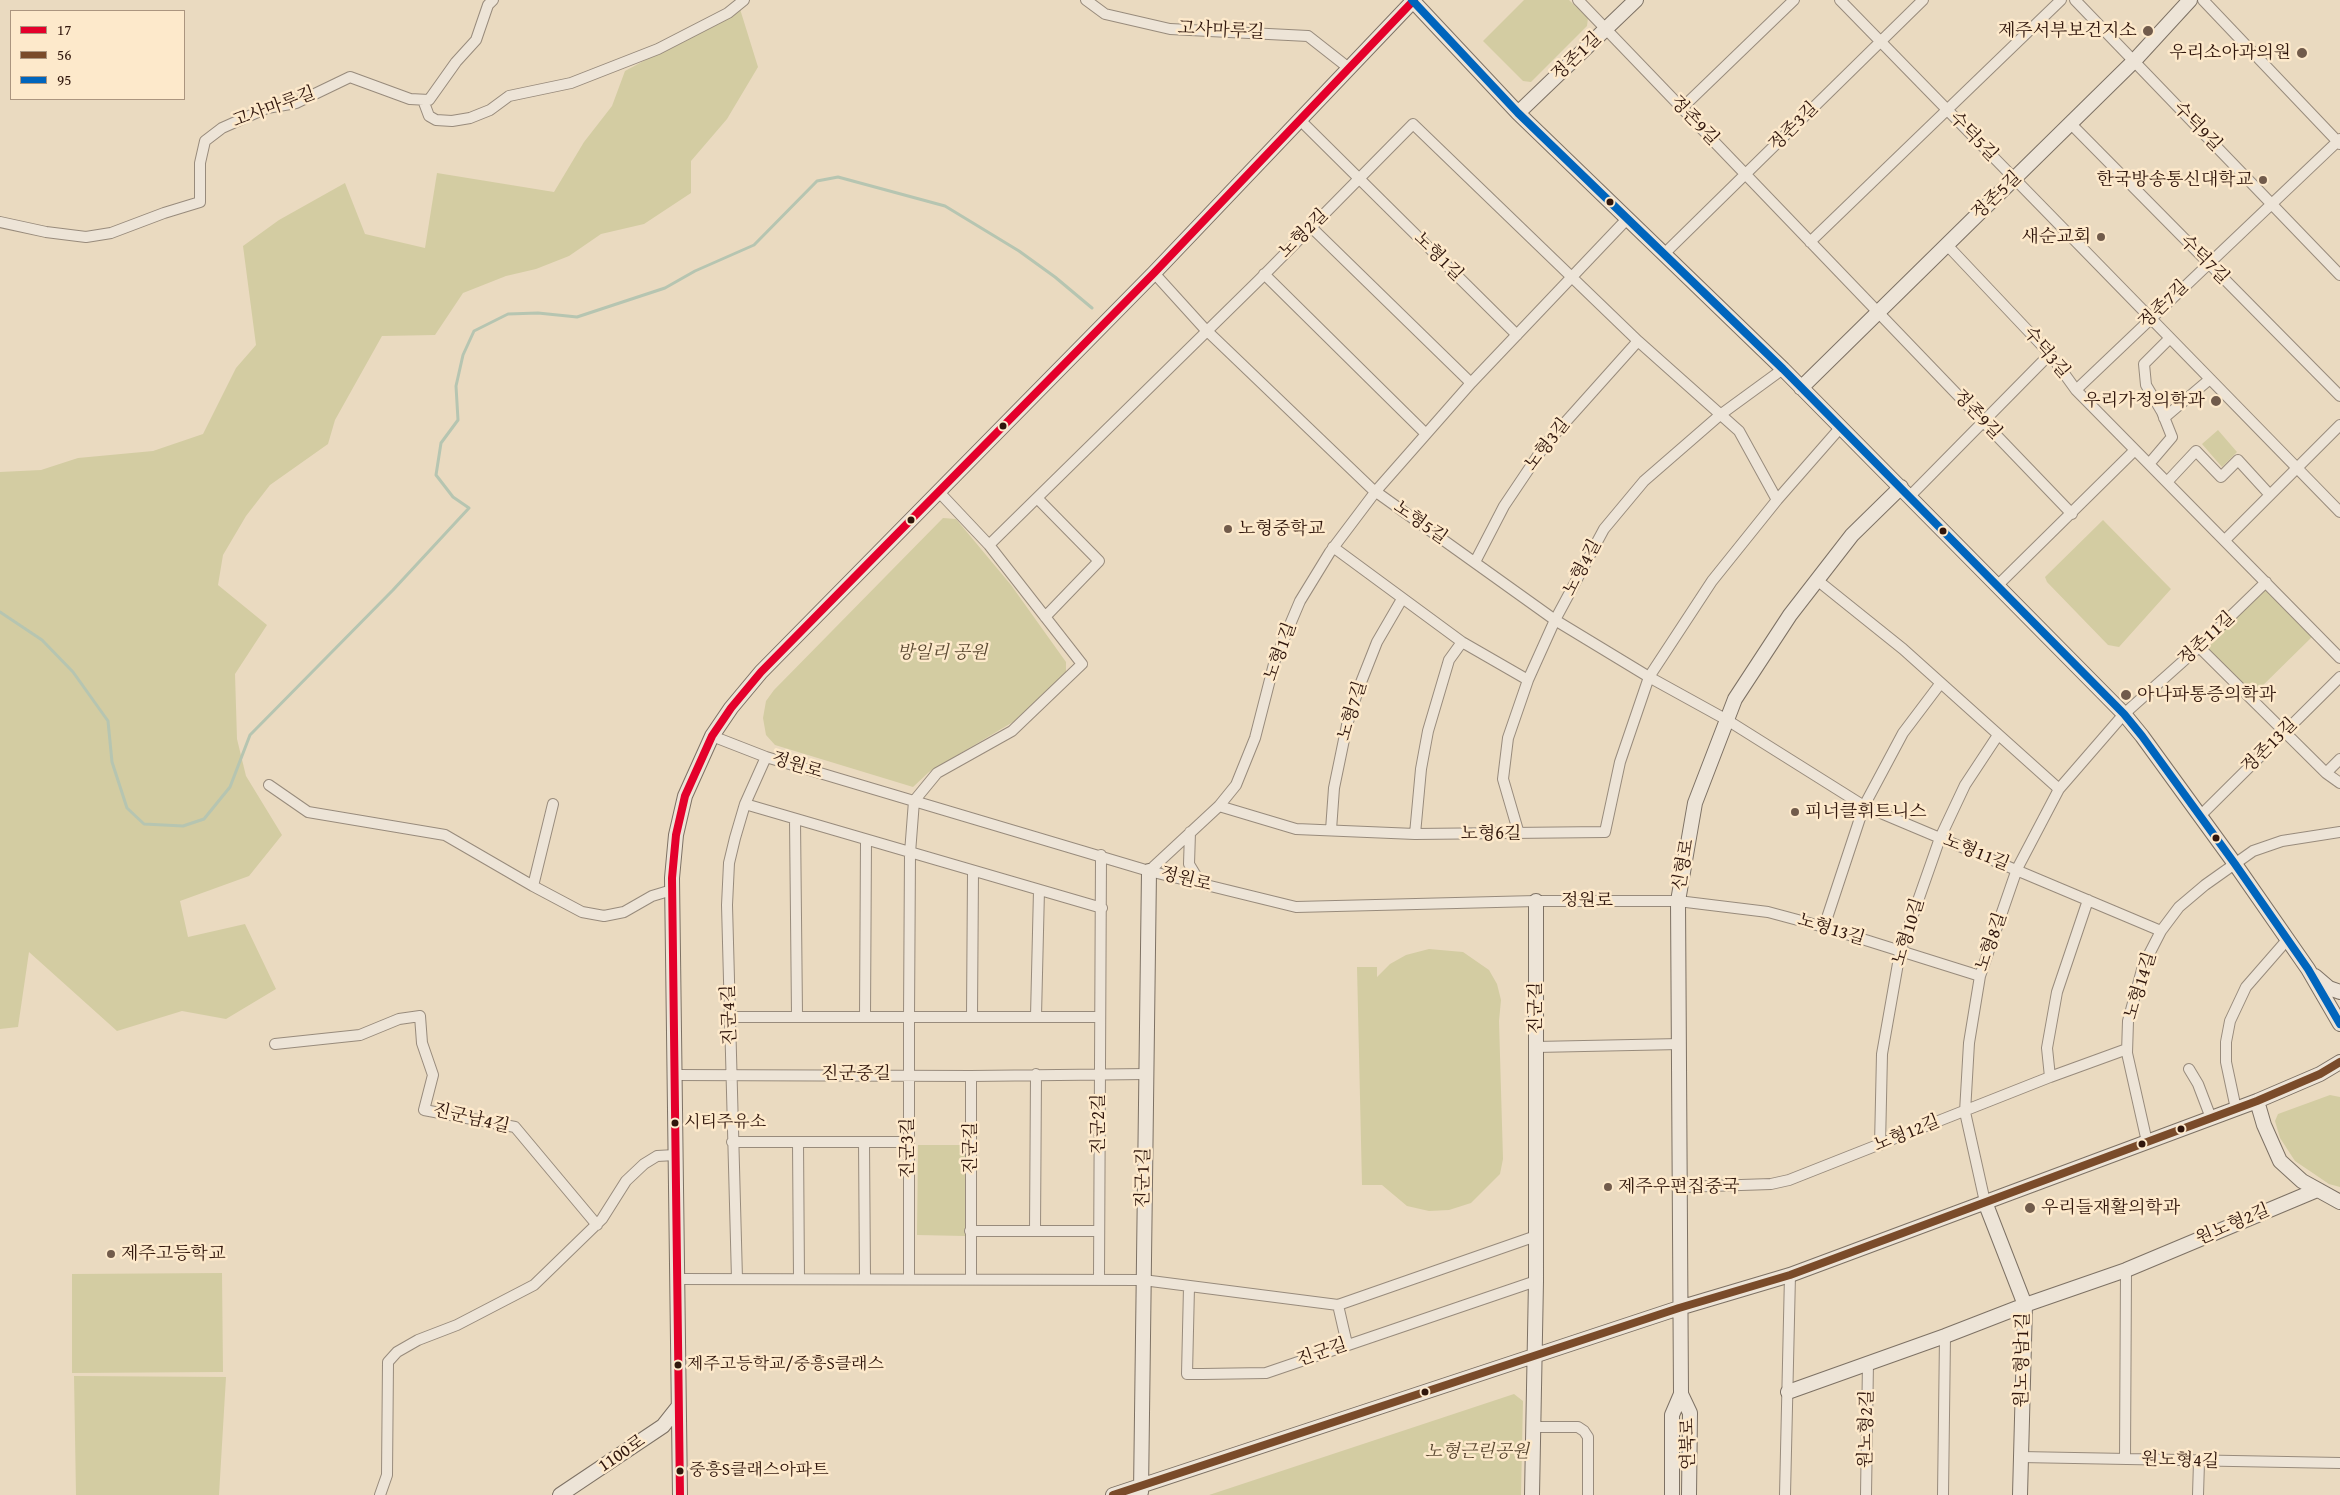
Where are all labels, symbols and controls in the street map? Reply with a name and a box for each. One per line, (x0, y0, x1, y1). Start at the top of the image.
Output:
legend (10, 10, 185, 100)
street label: 고사마루길 (1177, 18, 1265, 44)
text: 17 (57, 19, 71, 40)
place label: 제주서부보건지소 (1998, 20, 2137, 42)
marker: 제주서부보건지소 (2141, 24, 2155, 38)
street label: 정존1길 (1548, 28, 1606, 86)
place label: 우리소아과의원 (2169, 42, 2291, 64)
text: 56 (57, 44, 71, 65)
marker: 우리소아과의원 (2295, 46, 2309, 60)
text: 95 (57, 69, 71, 90)
street label: 고사마루길 (229, 83, 319, 133)
street label: 정존9길 (1665, 92, 1723, 150)
street label: 정존3길 (1765, 98, 1823, 156)
street label: 수덕9길 (2168, 98, 2226, 156)
street label: 수덕5길 (1944, 108, 2002, 166)
street label: 정존5길 (1968, 167, 2026, 225)
place label: 한국방송통신대학교 (2097, 169, 2253, 191)
marker: 한국방송통신대학교 (2257, 174, 2269, 186)
unlabelled marker (1605, 197, 1615, 207)
street label: 노형2길 (1275, 205, 1333, 263)
place label: 새순교회 (2021, 226, 2091, 248)
street label: 노형1길 (1409, 228, 1467, 286)
marker: 새순교회 (2095, 231, 2107, 243)
street label: 수덕7길 (2175, 231, 2233, 289)
street label: 정존7길 (2135, 276, 2193, 334)
street label: 수덕3길 (2018, 323, 2074, 383)
street label: 정존9길 (1948, 386, 2006, 444)
place label: 우리가정의학과 (2083, 390, 2205, 412)
marker: 우리가정의학과 (2209, 394, 2223, 408)
street label: 노형3길 (1521, 414, 1575, 476)
unlabelled marker (998, 421, 1008, 431)
street label: 노형5길 (1389, 497, 1451, 549)
unlabelled marker (906, 515, 916, 525)
place label: 노형중학교 (1238, 518, 1325, 540)
marker: 노형중학교 (1222, 523, 1234, 535)
unlabelled marker (1938, 526, 1948, 536)
street label: 노형4길 (1559, 536, 1607, 600)
street label: 정존11길 (2174, 607, 2240, 671)
street label: 노형1길 (1260, 620, 1302, 684)
park label: 방일리 공원 (897, 642, 987, 664)
street label: 노형7길 (1334, 679, 1372, 743)
place label: 아나파통증의학과 (2137, 684, 2276, 706)
marker: 아나파통증의학과 (2119, 688, 2133, 702)
street label: 정존13길 (2238, 714, 2302, 778)
street label: 정원로 (769, 748, 825, 784)
place label: 피너클휘트니스 (1805, 801, 1927, 823)
marker: 피너클휘트니스 (1789, 806, 1801, 818)
street label: 노형6길 (1461, 823, 1521, 845)
street label: 노형11길 (1940, 830, 2012, 876)
unlabelled marker (2211, 833, 2221, 843)
street label: 신형로 (1669, 837, 1699, 893)
street label: 정원로 (1158, 863, 1214, 897)
street label: 정원로 (1561, 890, 1613, 912)
street label: 노형10길 (1889, 896, 1929, 968)
street label: 노형13길 (1795, 910, 1867, 950)
street label: 노형8길 (1972, 910, 2012, 974)
street label: 노형14길 (2121, 950, 2161, 1022)
street label: 진군길 (1525, 982, 1547, 1034)
street label: 진군4길 (718, 984, 742, 1046)
street label: 진군중길 (821, 1063, 891, 1085)
street label: 진군2길 (1088, 1094, 1110, 1154)
street label: 진군남4길 (430, 1100, 512, 1138)
street label: 노형12길 (1871, 1111, 1943, 1157)
place label: 시티주유소 (684, 1113, 766, 1133)
marker: 시티주유소 (670, 1118, 680, 1128)
street label: 진군3길 (897, 1118, 919, 1178)
street label: 진군길 (960, 1122, 982, 1174)
unlabelled marker (2176, 1124, 2186, 1134)
unlabelled marker (2137, 1139, 2147, 1149)
street label: 진군1길 (1133, 1147, 1155, 1209)
place label: 제주우편집중국 (1618, 1176, 1740, 1198)
marker: 제주우편집중국 (1602, 1181, 1614, 1193)
place label: 우리들재활의학과 (2041, 1197, 2180, 1219)
street label: 원노형2길 (2193, 1200, 2273, 1250)
marker: 우리들재활의학과 (2023, 1201, 2037, 1215)
place label: 제주고등학교 (121, 1243, 225, 1265)
marker: 제주고등학교 (105, 1248, 117, 1260)
street label: 원노형남1길 (2011, 1312, 2035, 1408)
street label: 진군길 (1294, 1334, 1350, 1372)
place label: 제주고등학교/중흥S클래스 (687, 1355, 884, 1375)
marker: 제주고등학교/중흥S클래스 (673, 1360, 683, 1370)
unlabelled marker (1420, 1387, 1430, 1397)
street label: 원노형2길 (1856, 1390, 1878, 1468)
street label: 연북로 (1678, 1418, 1700, 1470)
street label: 1100로 (594, 1430, 650, 1478)
park label: 노형근린공원 (1425, 1441, 1529, 1463)
street label: 원노형4길 (2141, 1449, 2219, 1473)
place label: 중흥S클래스아파트 (689, 1461, 829, 1481)
marker: 중흥S클래스아파트 (675, 1466, 685, 1476)

